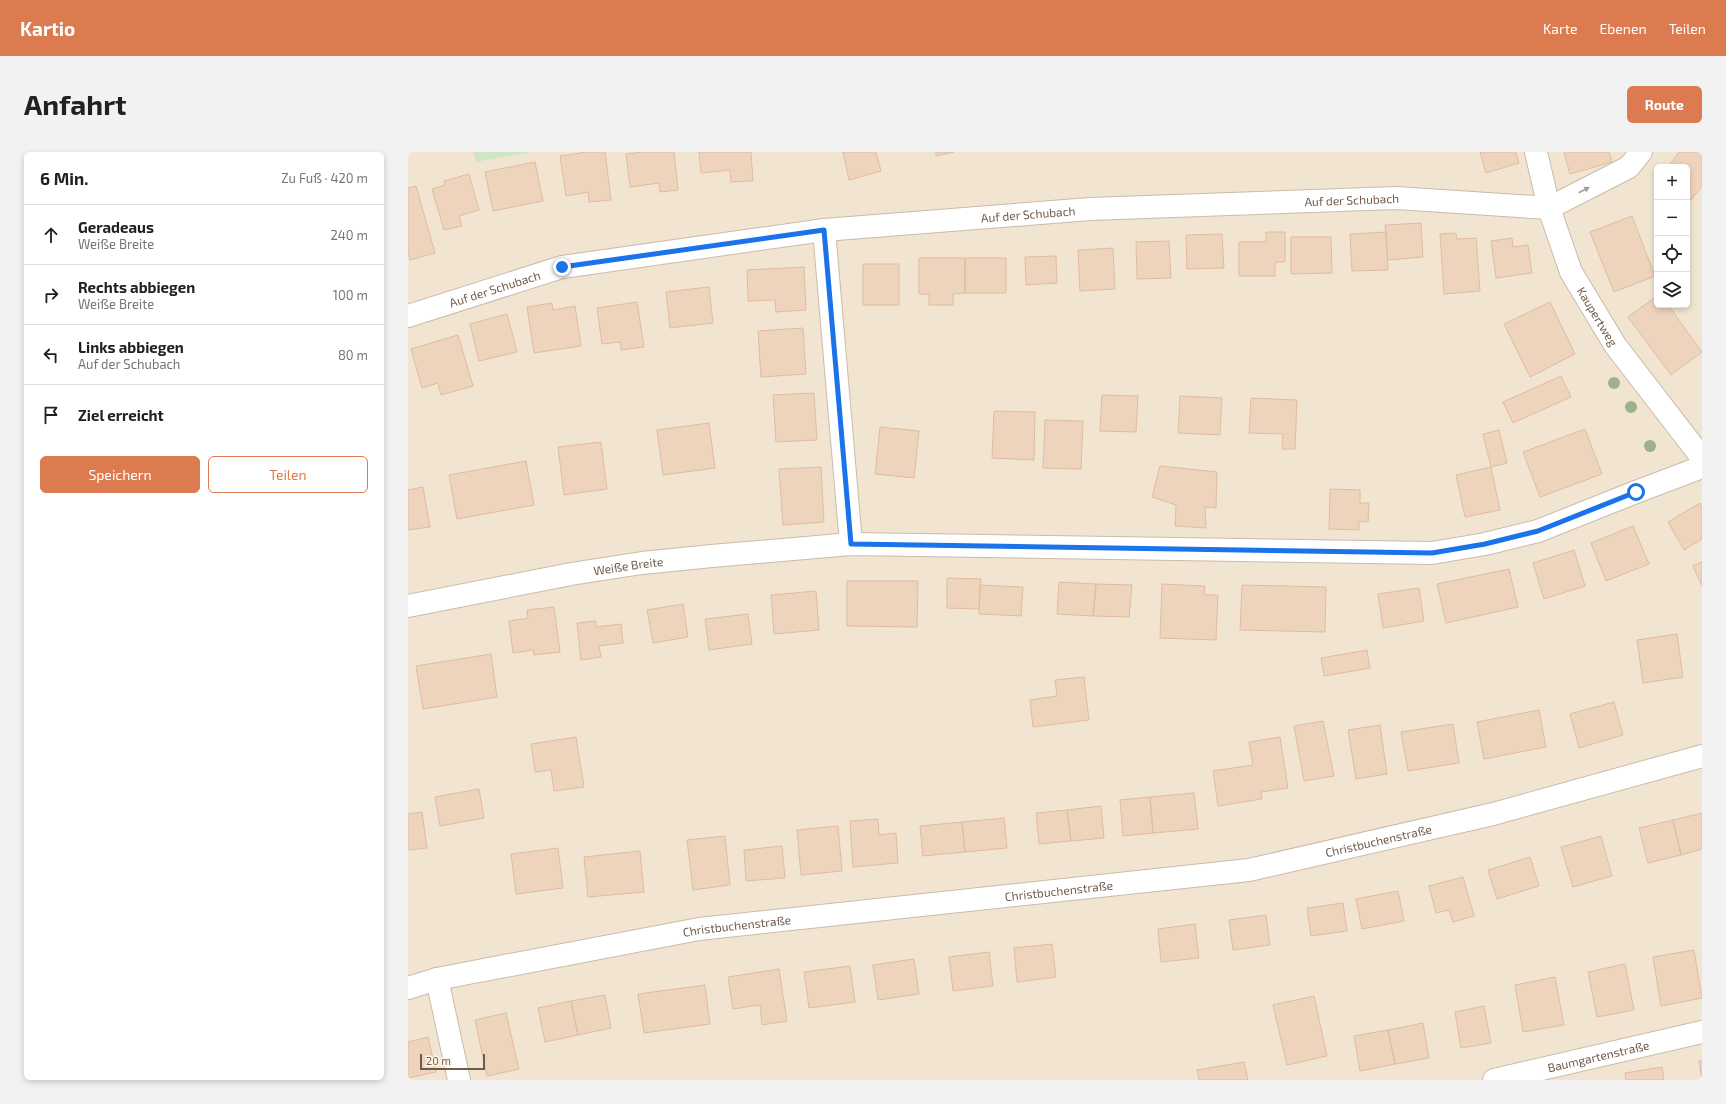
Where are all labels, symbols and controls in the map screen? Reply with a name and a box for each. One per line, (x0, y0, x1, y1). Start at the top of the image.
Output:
text: Kartio (20, 17, 75, 40)
text: Karte (1543, 20, 1578, 37)
text: Ebenen (1600, 20, 1647, 37)
text: Teilen (1669, 20, 1706, 37)
button: Route (1627, 86, 1702, 123)
text: Anfahrt (24, 87, 127, 121)
map controls (1654, 164, 1690, 308)
button: + (1654, 164, 1690, 200)
text: 6 Min. (40, 168, 88, 188)
text: Zu Fuß · 420 m (281, 170, 368, 186)
one-way arrow (1578, 187, 1590, 193)
street label: Auf der Schubach (1304, 191, 1399, 208)
button: − (1654, 200, 1690, 236)
street label: Auf der Schubach (980, 203, 1076, 225)
text: Geradeaus (78, 218, 154, 236)
icon: ahead (40, 224, 62, 246)
text: 240 m (331, 227, 368, 243)
text: Weiße Breite (78, 236, 154, 252)
button: locate (1654, 236, 1690, 272)
route end (553, 258, 571, 276)
street label: Auf der Schubach (447, 267, 542, 309)
button: layers (1654, 272, 1690, 308)
text: Rechts abbiegen (78, 278, 195, 296)
icon: right (40, 284, 62, 306)
street label: Kaupertweg (1575, 284, 1621, 349)
text: 100 m (333, 287, 368, 303)
text: Weiße Breite (78, 296, 154, 312)
text: Links abbiegen (78, 338, 184, 356)
icon: left (40, 344, 62, 366)
text: 80 m (338, 347, 368, 363)
text: Auf der Schubach (78, 356, 180, 372)
icon: arrive (40, 404, 62, 426)
text: Ziel erreicht (78, 406, 164, 424)
button: Speichern (40, 456, 200, 493)
button: Teilen (208, 456, 368, 493)
route start (1627, 483, 1645, 501)
street label: Weiße Breite (592, 554, 664, 577)
street label: Christbuchenstraße (1324, 821, 1433, 859)
street label: Christbuchenstraße (1004, 878, 1114, 903)
street label: Christbuchenstraße (681, 912, 792, 939)
street label: Baumgartenstraße (1546, 1037, 1651, 1074)
scale bar (420, 1052, 485, 1071)
text: 20 m (426, 1054, 451, 1067)

